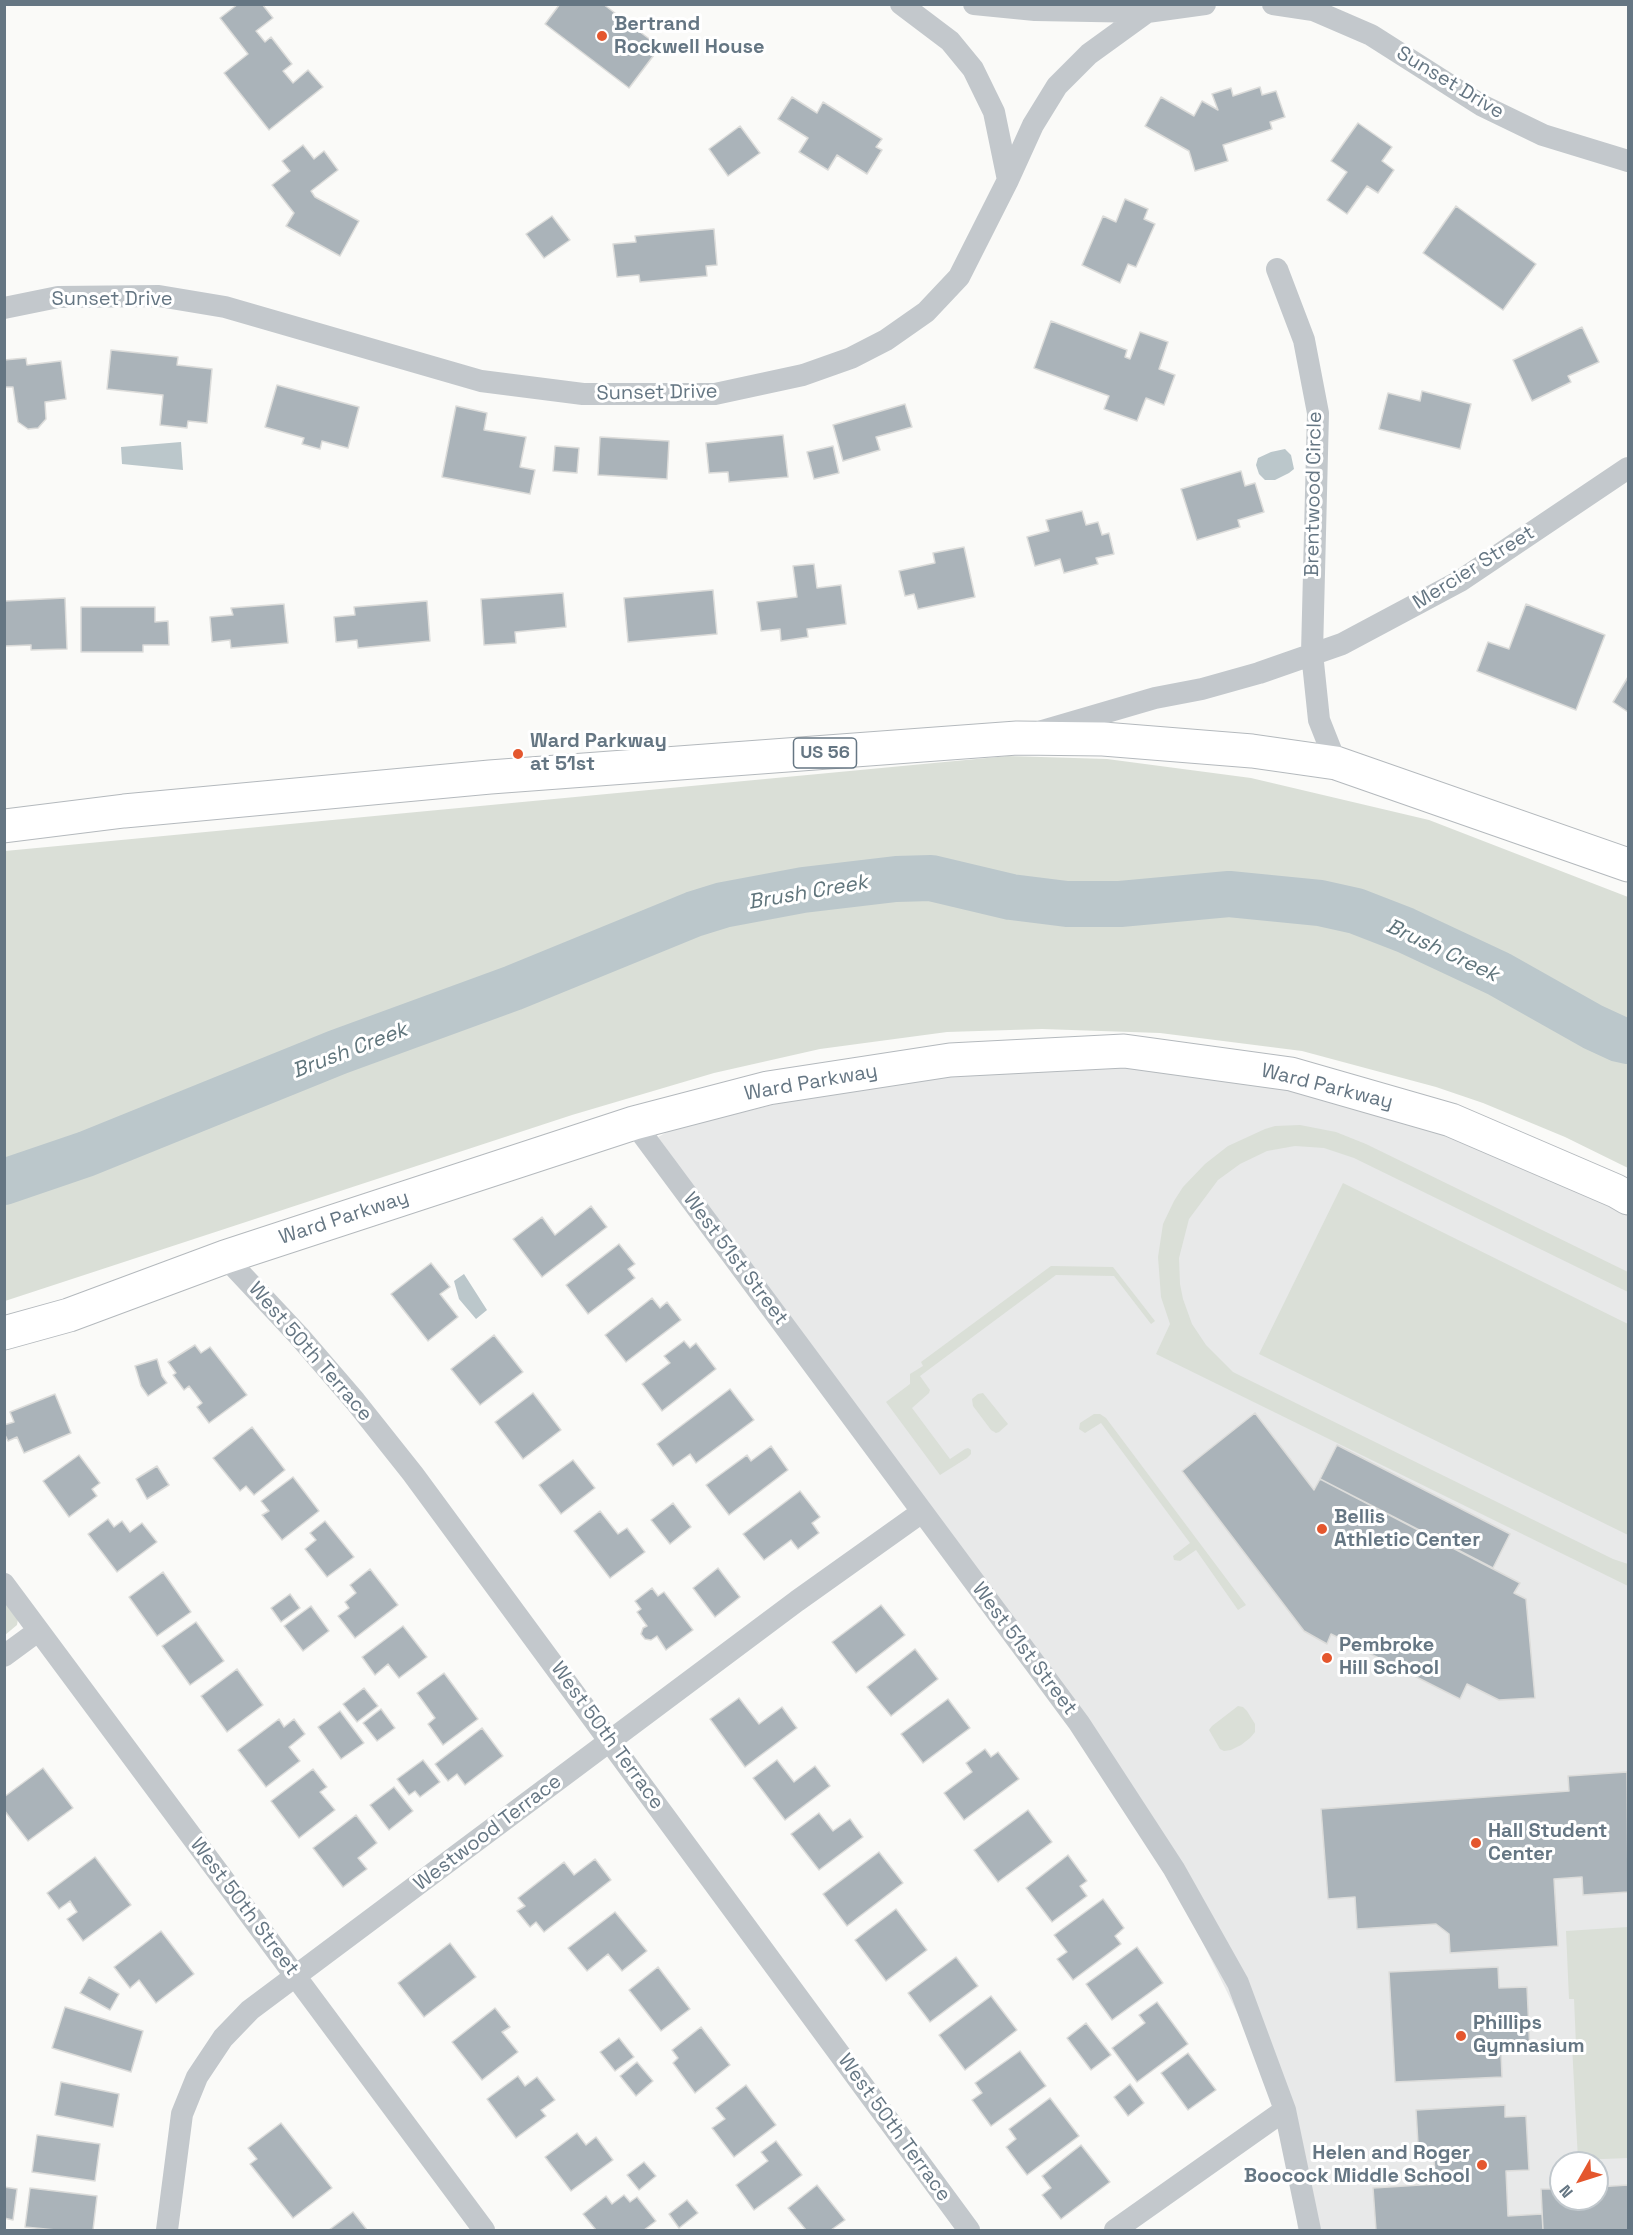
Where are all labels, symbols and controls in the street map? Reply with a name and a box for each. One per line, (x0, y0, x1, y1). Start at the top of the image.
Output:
place label: Bertrand Rockwell House (614, 13, 764, 60)
marker: Bertrand Rockwell House (595, 29, 609, 43)
street label: Sunset Drive (1392, 42, 1508, 124)
street label: Sunset Drive (51, 288, 173, 312)
street label: Sunset Drive (596, 380, 718, 406)
street label: Brentwood Circle (1301, 411, 1327, 577)
street label: Mercier Street (1409, 521, 1539, 615)
place label: Ward Parkway at 51st (530, 730, 667, 777)
road number: US 56 (794, 738, 856, 768)
marker: Ward Parkway at 51st (511, 747, 525, 761)
water label: Brush Creek (746, 870, 870, 916)
water label: Brush Creek (1382, 914, 1502, 988)
water label: Brush Creek (289, 1018, 411, 1084)
street label: Ward Parkway (742, 1059, 880, 1107)
street label: Ward Parkway (1259, 1059, 1395, 1115)
street label: Ward Parkway (276, 1186, 412, 1250)
street label: West 51st Street (677, 1188, 793, 1330)
street label: West 50th Terrace (243, 1278, 377, 1426)
place label: Bellis Athletic Center (1334, 1506, 1480, 1553)
marker: Bellis Athletic Center (1315, 1522, 1329, 1536)
street label: West 51st Street (966, 1578, 1082, 1720)
place label: Pembroke Hill School (1339, 1634, 1439, 1681)
marker: Pembroke Hill School (1320, 1651, 1334, 1665)
street label: West 50th Terrace (545, 1658, 669, 1814)
street label: Westwood Terrace (409, 1770, 567, 1896)
place label: Hall Student Center (1488, 1820, 1607, 1867)
street label: West 50th Street (184, 1833, 304, 1981)
marker: Hall Student Center (1469, 1836, 1483, 1850)
place label: Phillips Gymnasium (1473, 2012, 1585, 2059)
marker: Phillips Gymnasium (1454, 2029, 1468, 2043)
street label: West 50th Terrace (832, 2050, 956, 2206)
place label: Helen and Roger Boocock Middle School (1244, 2142, 1470, 2189)
north arrow (1549, 2151, 1609, 2211)
marker: Helen and Roger Boocock Middle School (1475, 2158, 1489, 2172)
text: N (1555, 2181, 1578, 2202)

